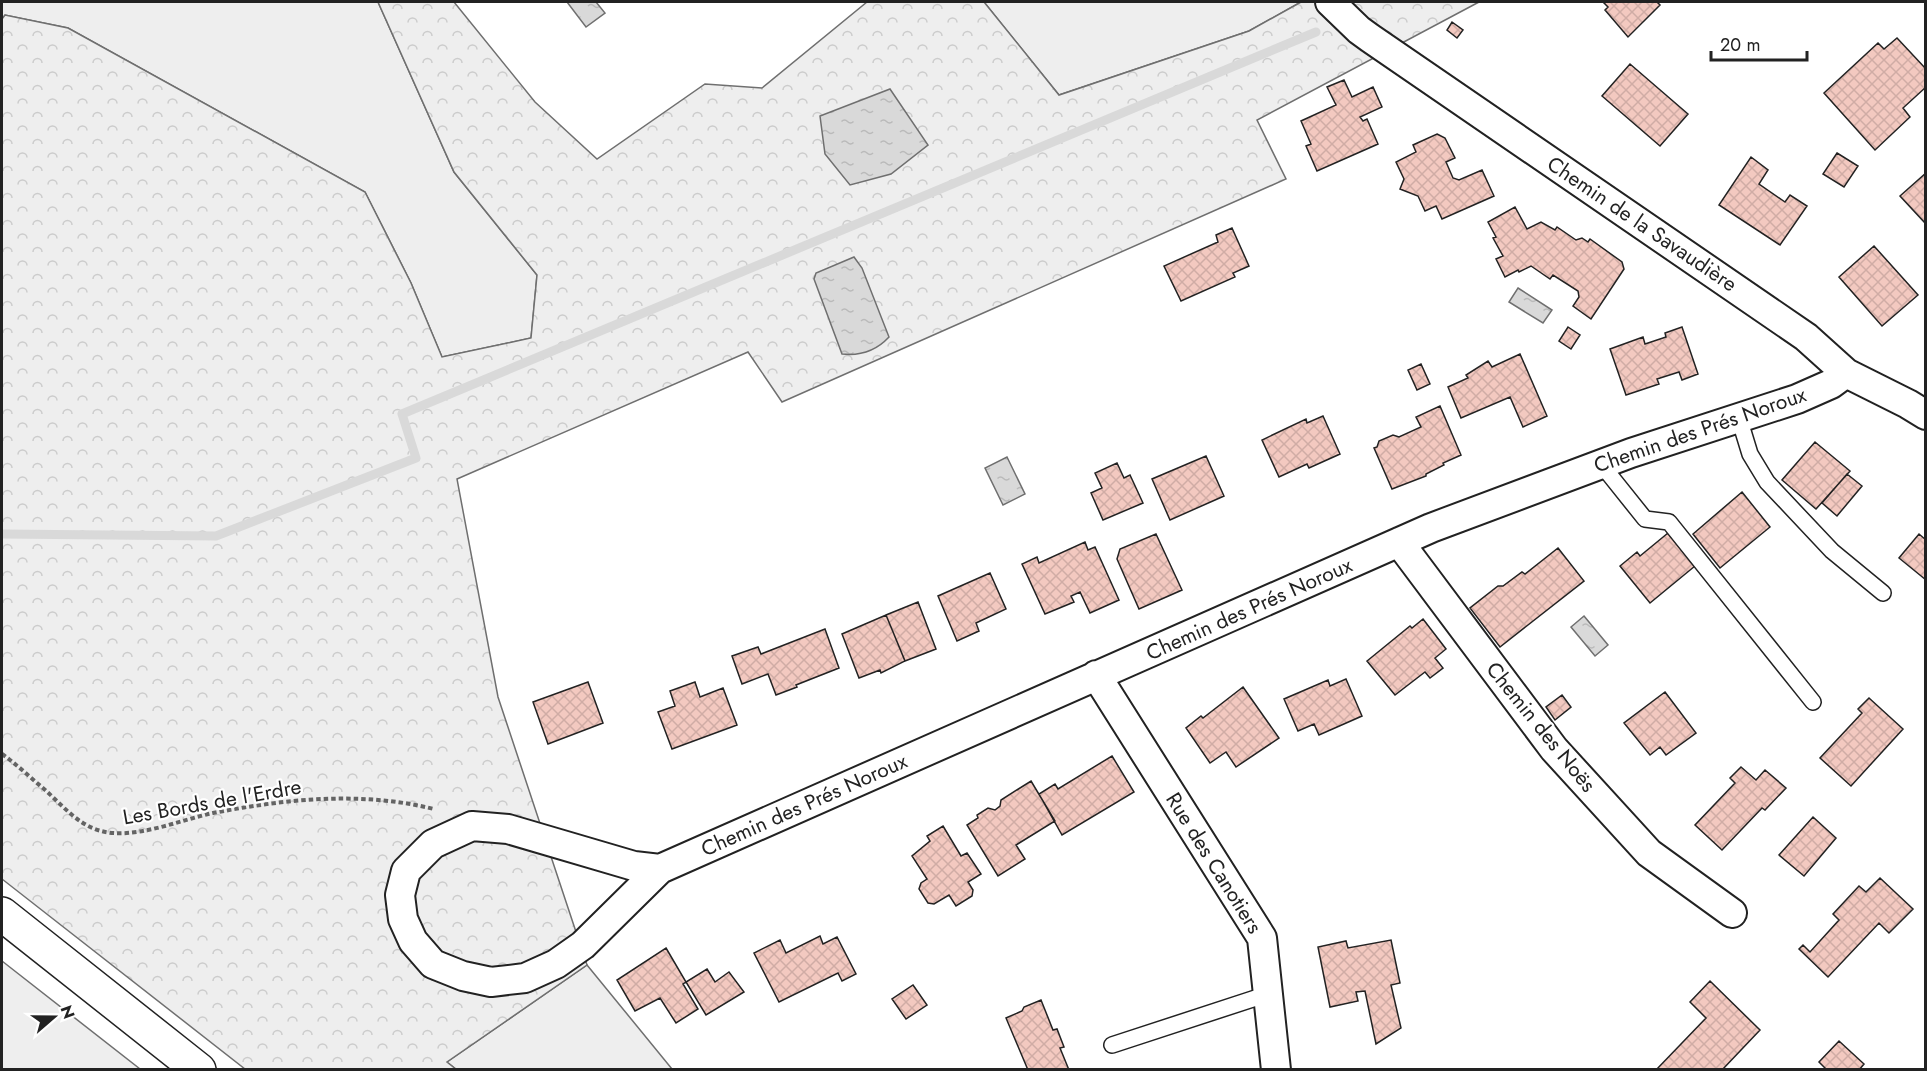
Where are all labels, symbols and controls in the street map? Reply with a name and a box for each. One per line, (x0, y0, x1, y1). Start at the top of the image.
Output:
scale bar (1711, 24, 1807, 62)
text: 20 m (1720, 32, 1760, 58)
street label: Chemin de la Savaudière (1541, 149, 1743, 299)
street label: Chemin des Prés Noroux (1590, 380, 1810, 480)
street label: Chemin des Prés Noroux (1141, 550, 1357, 668)
street label: Chemin des Noës (1479, 655, 1603, 799)
street label: Chemin des Prés Noroux (696, 746, 912, 864)
street label: Les Bords de l'Erdre (121, 772, 304, 832)
street label: Rue des Canotiers (1159, 787, 1269, 939)
north arrow (24, 987, 84, 1047)
text: N (55, 1002, 81, 1022)

